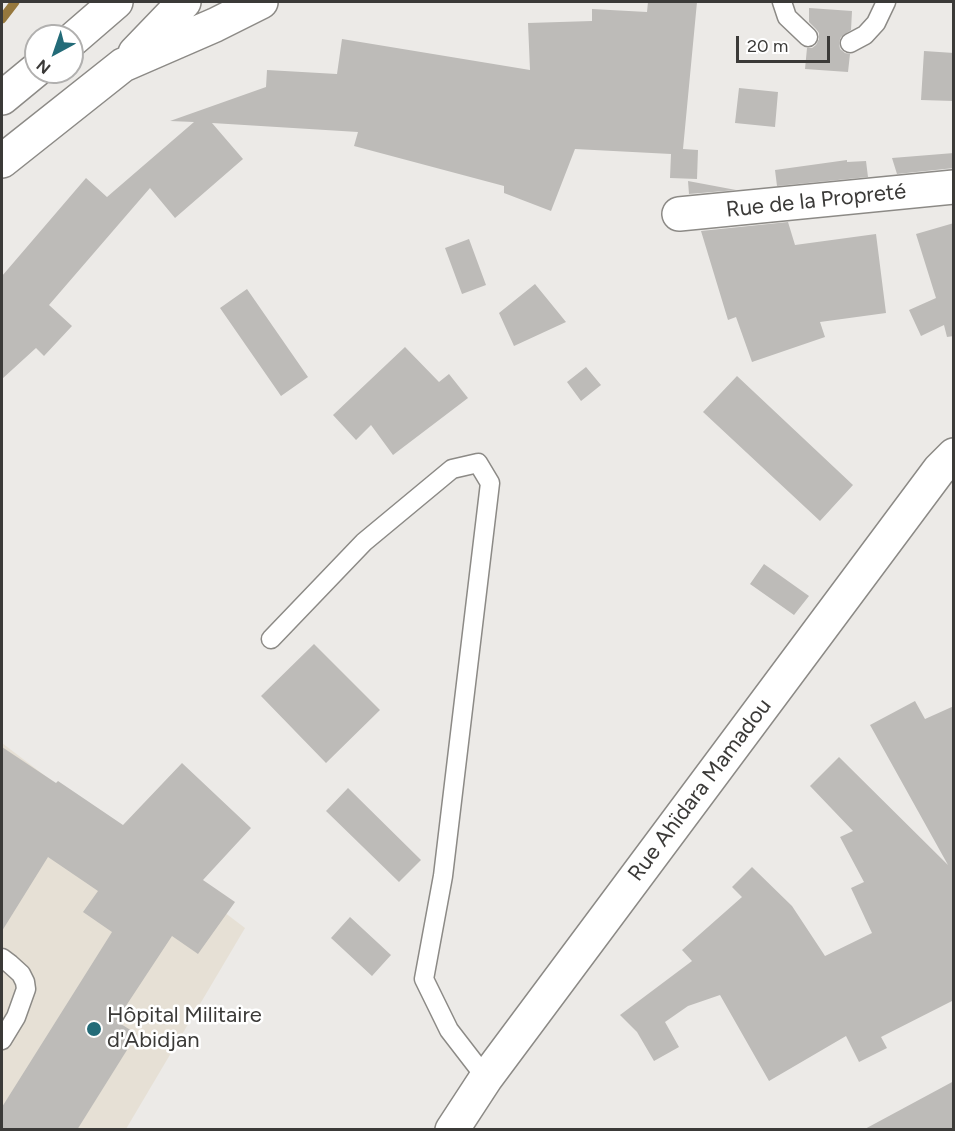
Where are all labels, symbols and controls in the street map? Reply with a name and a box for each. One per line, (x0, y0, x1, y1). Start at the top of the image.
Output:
north arrow (24, 24, 84, 84)
scale bar (739, 24, 834, 62)
text: 20 m (747, 35, 788, 57)
text: N (33, 55, 54, 78)
street label: Rue de la Propreté (725, 178, 907, 224)
street label: Rue Ahïdara Mamadou (623, 694, 777, 886)
place label: Hôpital Militaire d'Abidjan (107, 1003, 262, 1054)
marker: Hôpital Militaire d'Abidjan (85, 1020, 103, 1038)

